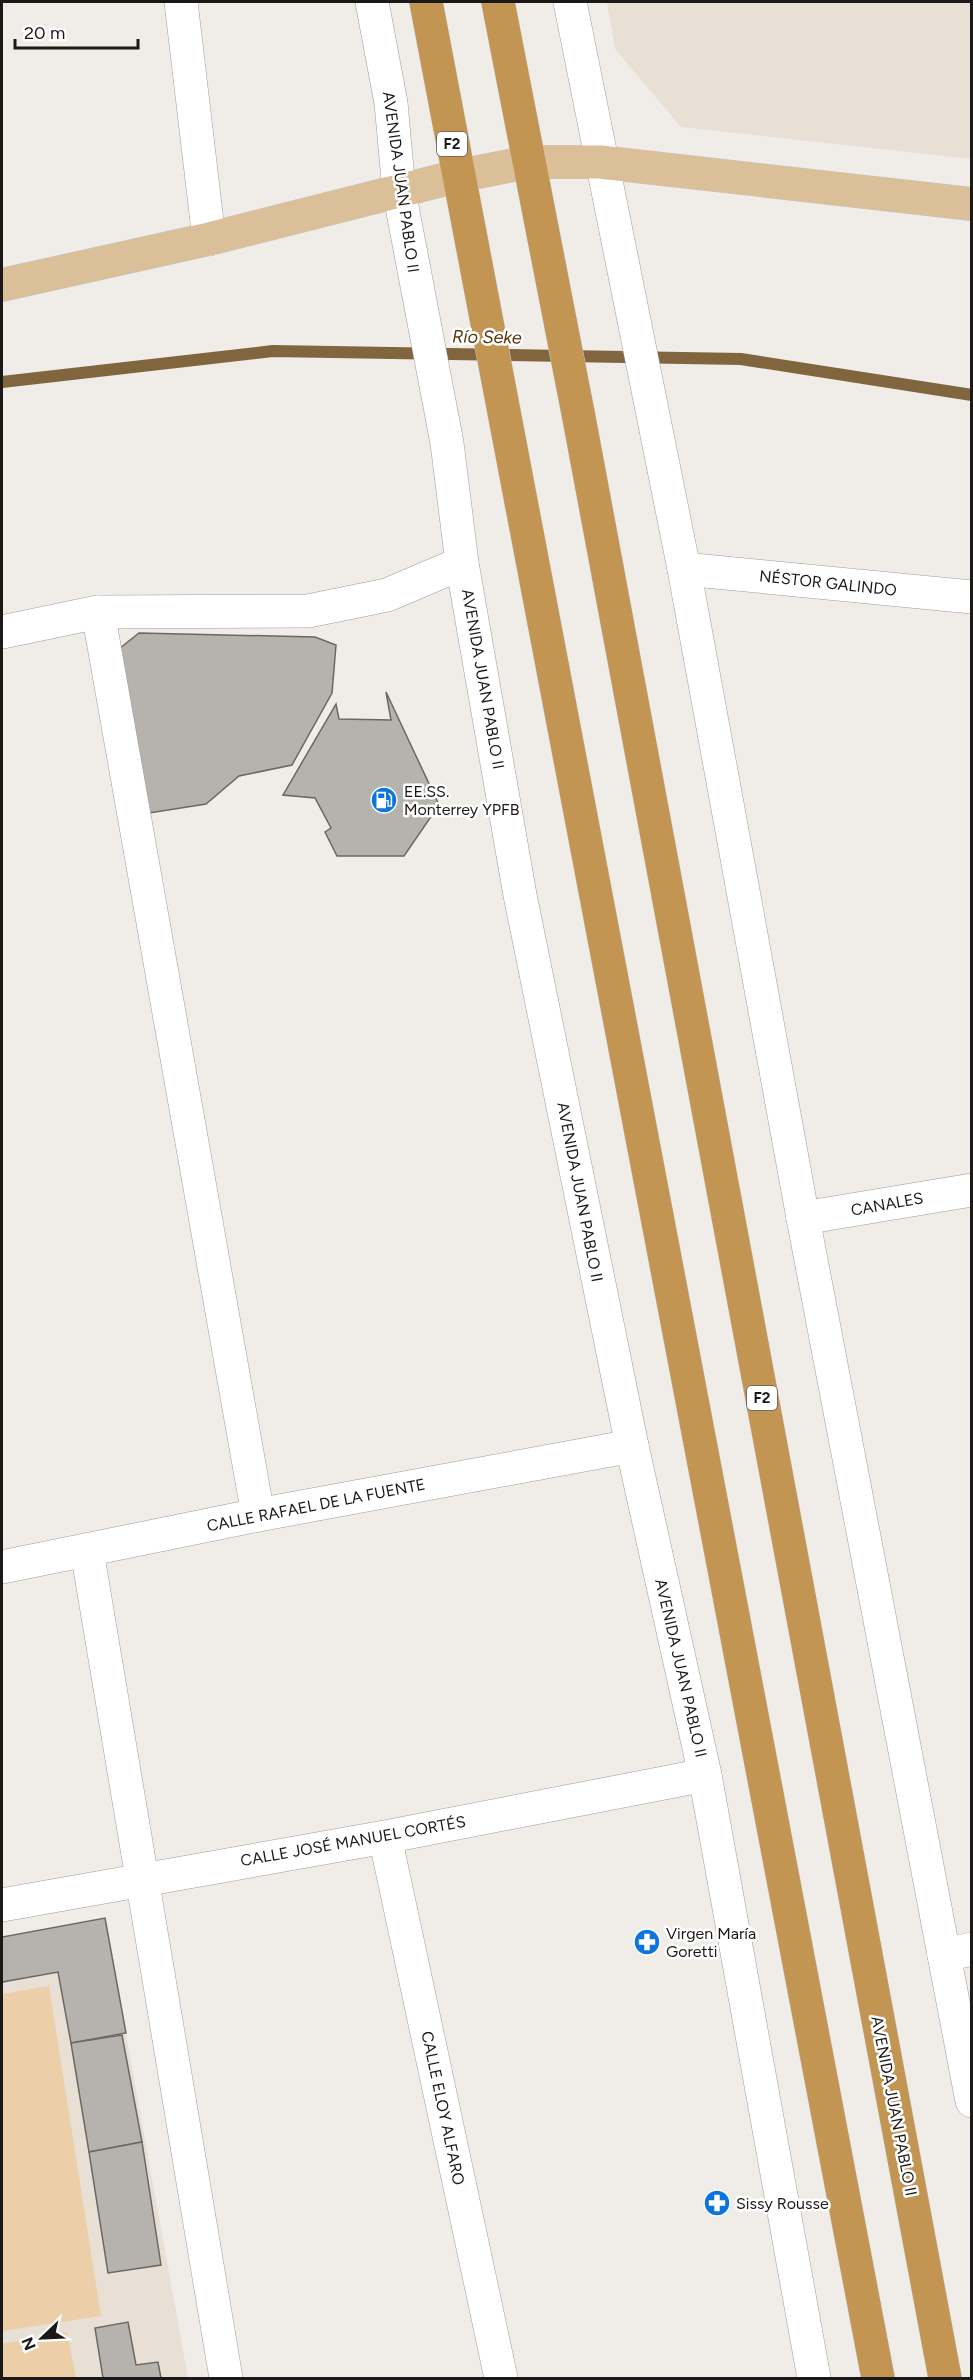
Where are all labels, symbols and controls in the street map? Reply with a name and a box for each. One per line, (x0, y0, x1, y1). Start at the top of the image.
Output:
scale bar (15, 12, 138, 50)
text: 20 m (24, 22, 65, 44)
street label: AVENIDA JUAN PABLO II (379, 90, 423, 274)
road number: F2 (437, 132, 467, 156)
water label: Río Seke (452, 325, 522, 349)
street label: NÉSTOR GALINDO (758, 566, 898, 600)
street label: AVENIDA JUAN PABLO II (458, 587, 508, 771)
place label: EE.SS. Monterrey YPFB (404, 782, 520, 819)
fuel station icon: EE.SS. Monterrey YPFB (369, 785, 399, 815)
street label: AVENIDA JUAN PABLO II (553, 1100, 607, 1284)
street label: CANALES (849, 1188, 925, 1220)
road number: F2 (747, 1386, 777, 1410)
street label: CALLE RAFAEL DE LA FUENTE (205, 1474, 427, 1536)
street label: AVENIDA JUAN PABLO II (651, 1577, 711, 1759)
street label: CALLE JOSÉ MANUEL CORTÉS (239, 1812, 467, 1870)
place label: Virgen María Goretti (666, 1924, 756, 1961)
pharmacy icon: Virgen María Goretti (632, 1927, 662, 1957)
street label: AVENIDA JUAN PABLO II (867, 2014, 921, 2198)
street label: CALLE ELOY ALFARO (417, 2029, 469, 2187)
pharmacy icon: Sissy Rousse (702, 2188, 732, 2218)
place label: Sissy Rousse (736, 2194, 829, 2213)
north arrow (12, 2308, 72, 2368)
text: N (17, 2334, 40, 2353)

